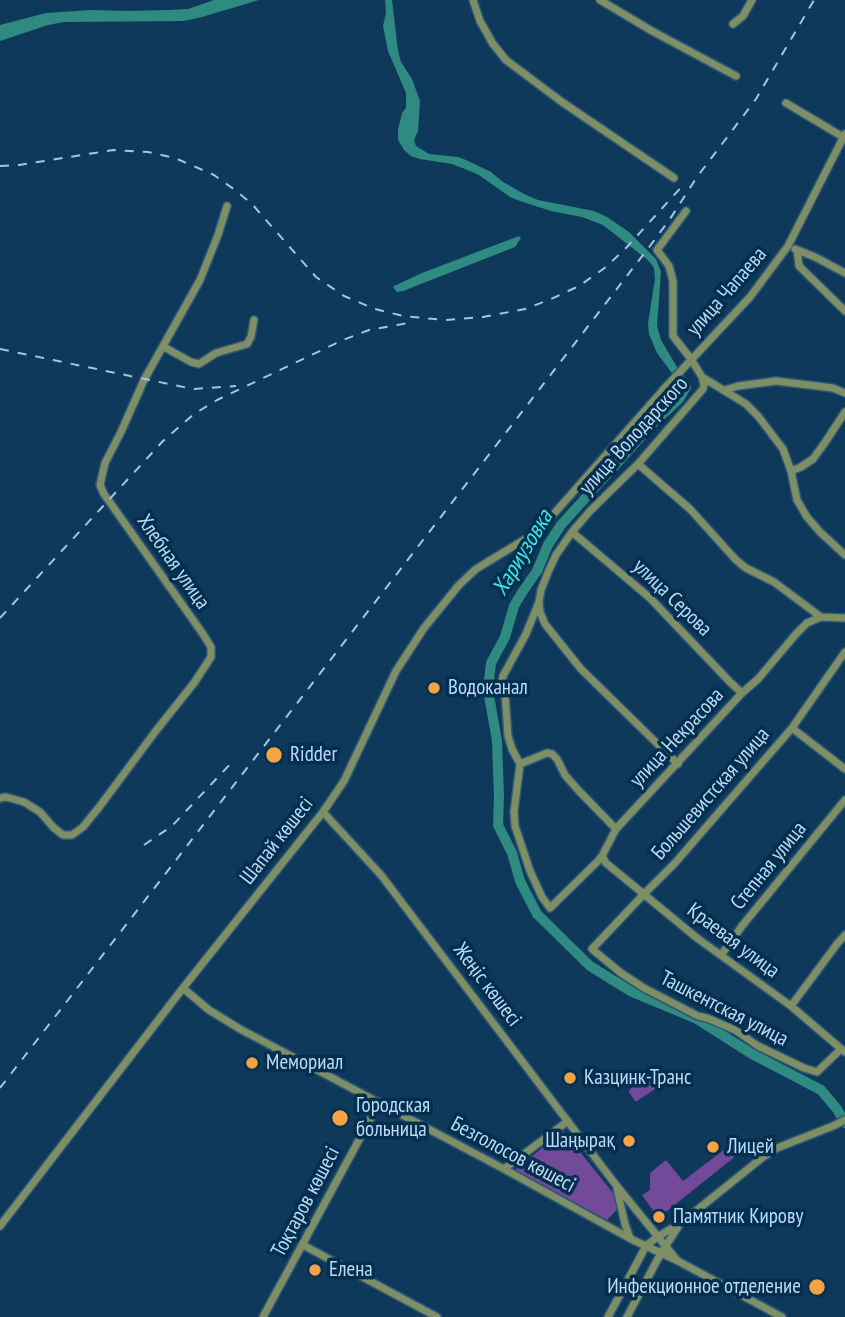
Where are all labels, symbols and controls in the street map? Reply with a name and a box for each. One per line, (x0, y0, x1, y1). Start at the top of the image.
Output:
street label: улица Чапаева (682, 243, 772, 341)
street label: улица Володарского (574, 372, 694, 500)
water label: Хариузовка (487, 505, 559, 601)
street label: Хлебная улица (131, 510, 215, 614)
street label: улица Серова (627, 554, 717, 642)
place label: Водоканал (448, 675, 528, 701)
marker: Водоканал (426, 680, 442, 696)
street label: улица Некрасова (625, 683, 729, 793)
street label: Большевистская улица (647, 723, 775, 865)
place label: Ridder (290, 742, 337, 768)
marker: Ridder (264, 745, 284, 765)
street label: Шапай көшесі (235, 792, 319, 890)
street label: Степная улица (726, 817, 812, 915)
street label: Краевая улица (682, 898, 784, 984)
street label: Жеңіс көшесі (448, 938, 526, 1032)
street label: Ташкентская улица (656, 966, 792, 1052)
place label: Мемориал (266, 1050, 343, 1076)
marker: Мемориал (244, 1055, 260, 1071)
place label: Казцинк-Транс (584, 1065, 691, 1091)
marker: Казцинк-Транс (562, 1070, 578, 1086)
place label: Городская больница (356, 1093, 430, 1143)
marker: Городская больница (330, 1108, 350, 1128)
street label: Безголосов көшесі (447, 1112, 579, 1198)
place label: Шаңырақ (545, 1128, 615, 1154)
marker: Шаңырақ (621, 1133, 637, 1149)
place label: Лицей (727, 1134, 774, 1160)
marker: Лицей (705, 1139, 721, 1155)
street label: Тоқтаров көшесі (266, 1143, 346, 1261)
place label: Памятник Кирову (673, 1204, 803, 1230)
marker: Памятник Кирову (651, 1209, 667, 1225)
place label: Елена (329, 1257, 373, 1283)
marker: Елена (307, 1262, 323, 1278)
place label: Инфекционное отделение (607, 1274, 801, 1300)
marker: Инфекционное отделение (807, 1277, 827, 1297)

